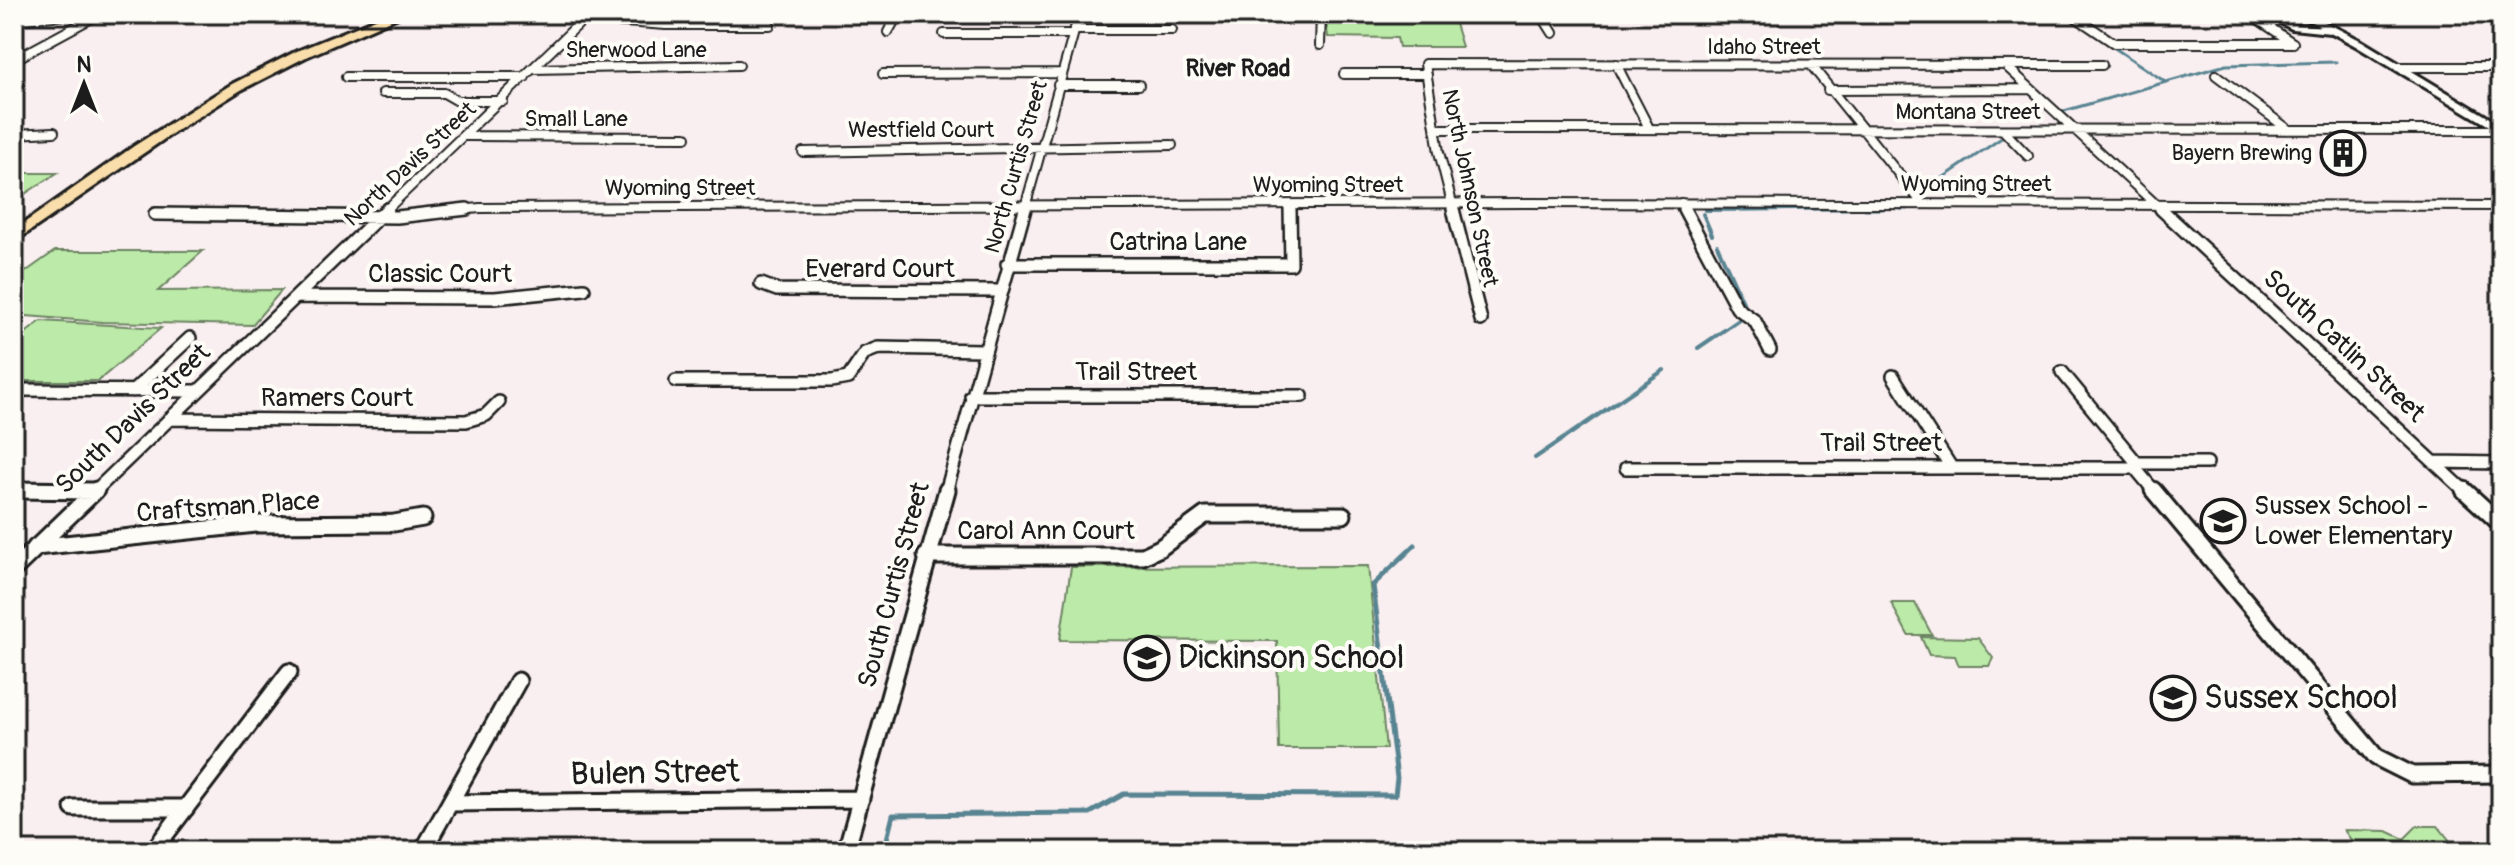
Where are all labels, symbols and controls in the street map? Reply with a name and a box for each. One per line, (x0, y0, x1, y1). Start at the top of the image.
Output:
street label: Idaho Street (1707, 33, 1821, 61)
street label: Sherwood Lane (565, 36, 707, 64)
north arrow (44, 44, 124, 124)
text: N (77, 51, 92, 79)
district label: River Road (1186, 54, 1291, 83)
street label: North Curtis Street (978, 77, 1054, 256)
street label: North Johnson Street (1435, 87, 1505, 290)
street label: North Davis Street (338, 95, 482, 232)
street label: Montana Street (1895, 98, 2041, 126)
street label: Small Lane (524, 105, 628, 133)
street label: Westfield Court (848, 116, 994, 144)
building icon: Bayern Brewing (2319, 129, 2367, 177)
place label: Bayern Brewing (2171, 139, 2312, 167)
street label: Wyoming Street (1901, 170, 2051, 198)
street label: Wyoming Street (1253, 171, 1403, 199)
street label: Wyoming Street (605, 174, 755, 202)
street label: Catrina Lane (1109, 226, 1247, 258)
street label: Everard Court (805, 253, 955, 285)
street label: Classic Court (368, 258, 512, 290)
street label: South Catlin Street (2256, 263, 2432, 430)
street label: South Davis Street (49, 337, 218, 501)
street label: Trail Street (1075, 356, 1198, 388)
street label: Ramers Court (261, 382, 414, 414)
street label: Trail Street (1820, 427, 1943, 459)
street label: South Curtis Street (851, 478, 937, 691)
street label: Craftsman Place (135, 485, 321, 529)
place label: Sussex School - Lower Elementary (2254, 490, 2453, 552)
school or university icon: Sussex School - Lower Elementary (2199, 497, 2247, 545)
street label: Carol Ann Court (957, 515, 1135, 547)
school or university icon: Dickinson School (1123, 634, 1171, 682)
place label: Dickinson School (1178, 638, 1404, 678)
school or university icon: Sussex School (2149, 674, 2197, 722)
place label: Sussex School (2204, 678, 2398, 718)
street label: Bulen Street (570, 752, 740, 794)

